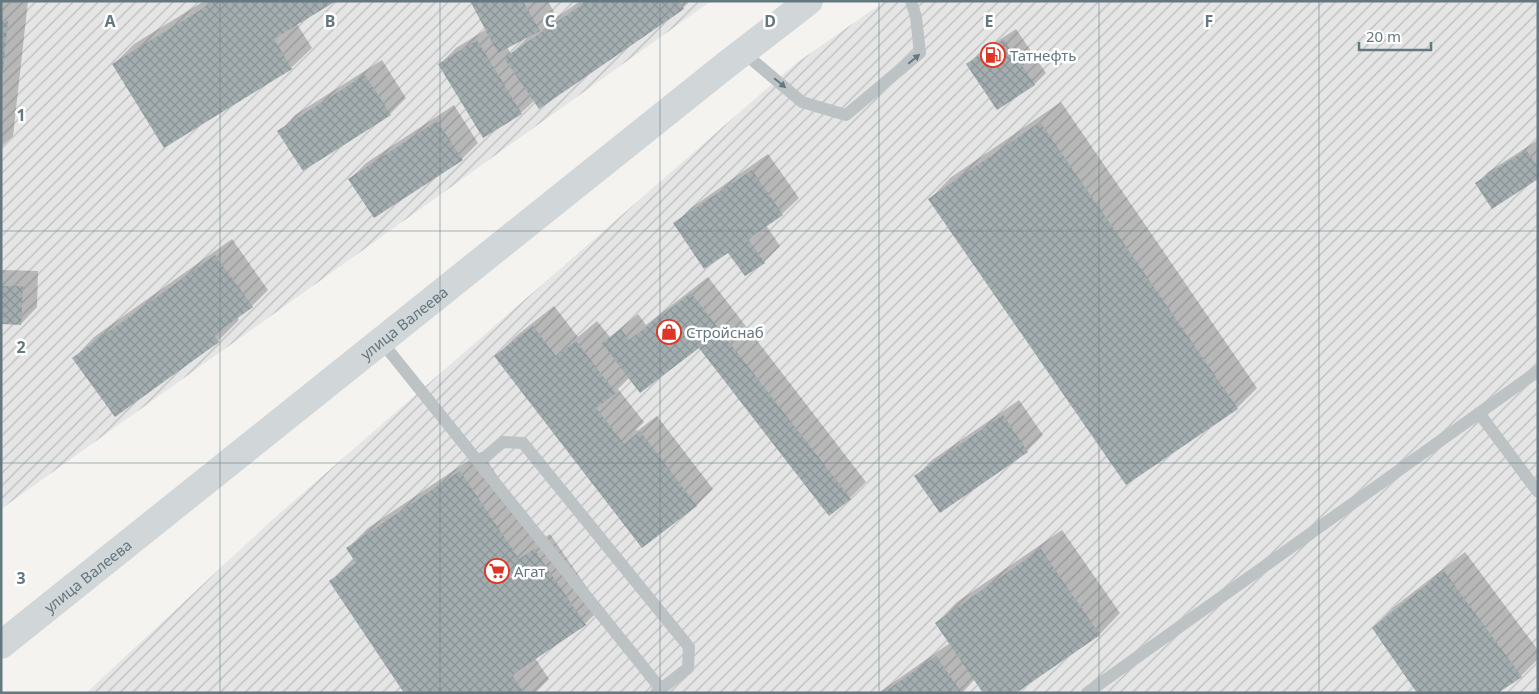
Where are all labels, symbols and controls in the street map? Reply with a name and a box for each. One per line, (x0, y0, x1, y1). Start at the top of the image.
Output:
text: A (104, 10, 116, 32)
text: B (325, 10, 335, 32)
text: C (545, 10, 555, 32)
text: D (764, 10, 776, 32)
text: E (985, 10, 994, 32)
text: F (1205, 10, 1213, 32)
scale bar (1359, 20, 1432, 52)
text: 20 m (1366, 26, 1401, 46)
fuel station icon: Татнефть (980, 42, 1006, 68)
place label: Татнефть (1010, 45, 1076, 65)
one-way arrow (907, 53, 920, 64)
one-way arrow (774, 78, 787, 89)
text: 1 (16, 104, 26, 126)
street label: улица Валеева (356, 282, 452, 364)
shop icon: Стройснаб (656, 319, 682, 345)
place label: Стройснаб (686, 322, 764, 342)
text: 2 (16, 336, 26, 358)
street label: улица Валеева (40, 535, 136, 617)
supermarket icon: Агат (484, 558, 510, 584)
place label: Агат (514, 561, 545, 581)
text: 3 (16, 567, 26, 589)

